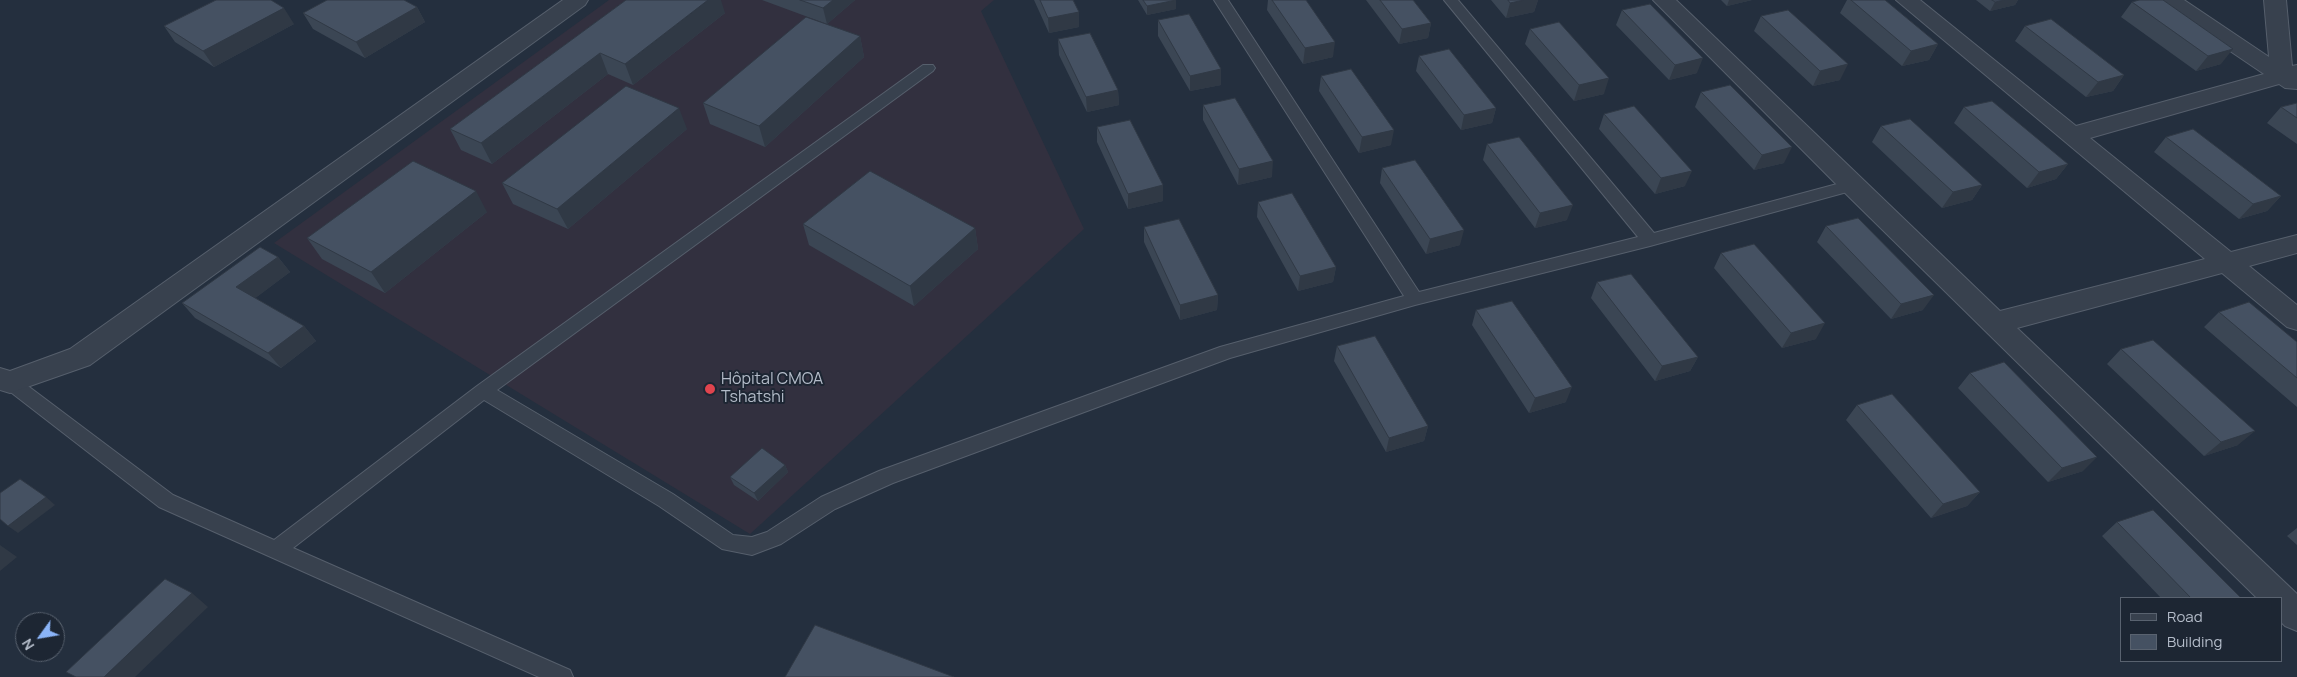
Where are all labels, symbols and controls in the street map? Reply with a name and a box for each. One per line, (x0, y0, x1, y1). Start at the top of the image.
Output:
place label: Hôpital CMOA Tshatshi (721, 370, 823, 408)
marker: Hôpital CMOA Tshatshi (703, 382, 717, 396)
legend (2120, 597, 2282, 662)
text: Road (2167, 606, 2203, 627)
north arrow (15, 612, 65, 662)
text: Building (2167, 631, 2222, 652)
text: N (17, 635, 38, 654)

